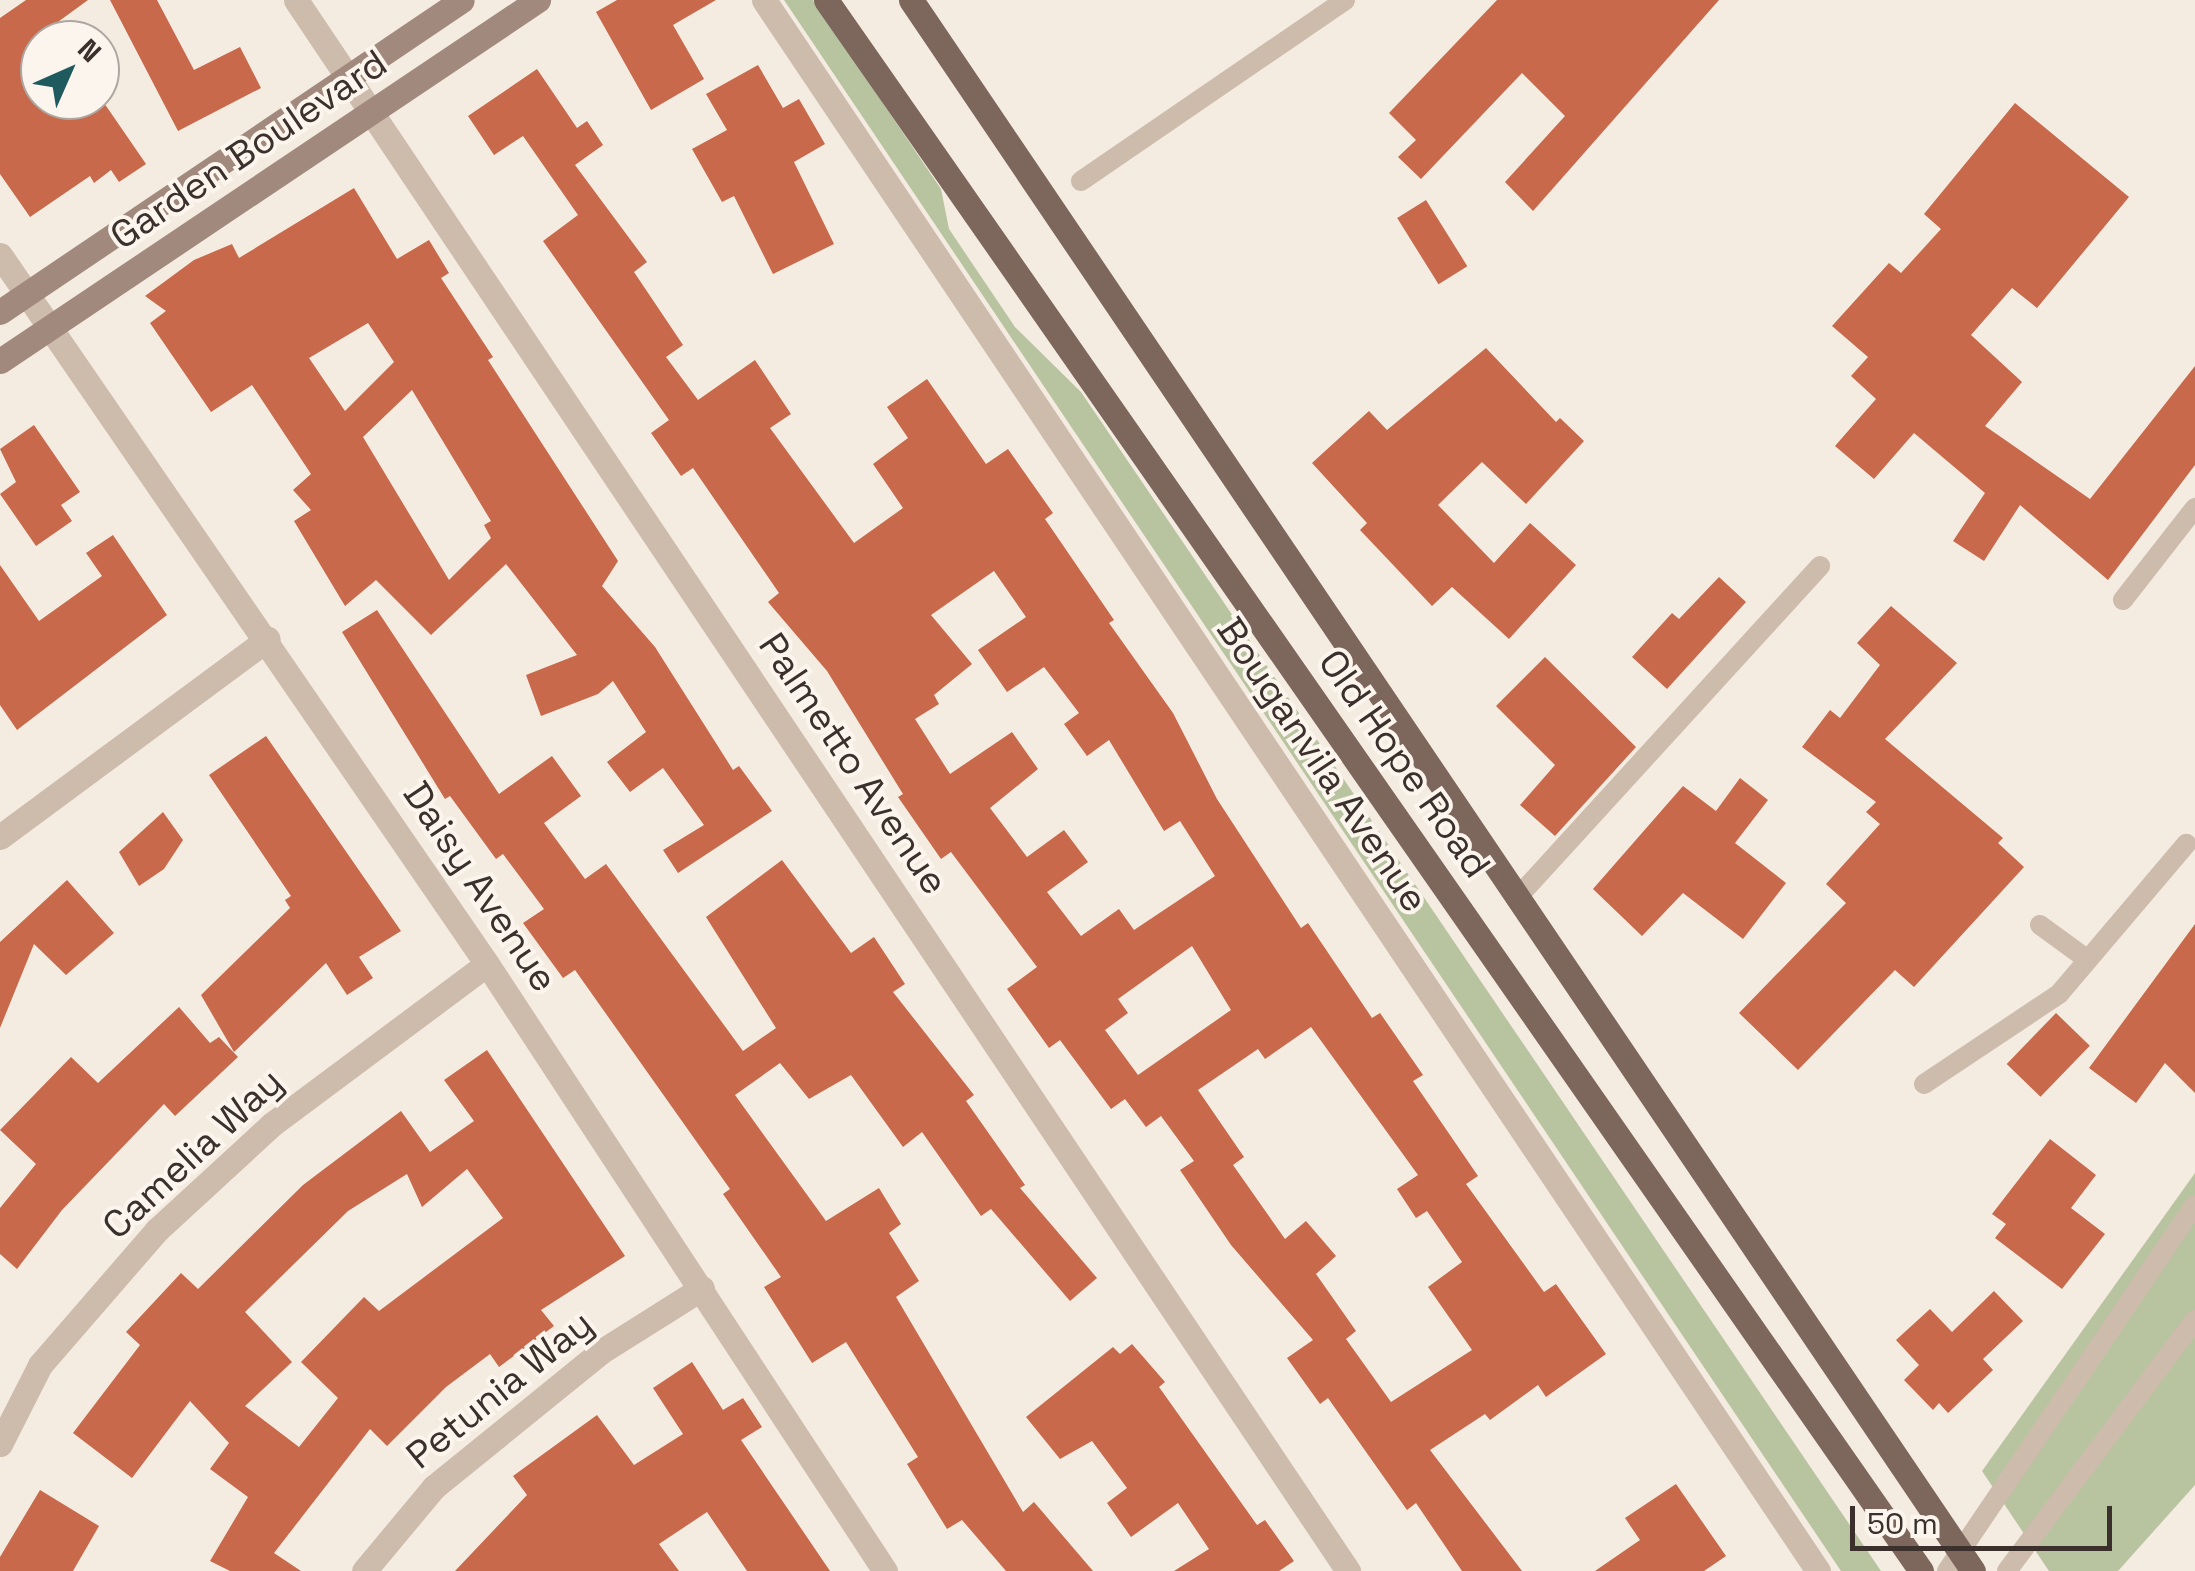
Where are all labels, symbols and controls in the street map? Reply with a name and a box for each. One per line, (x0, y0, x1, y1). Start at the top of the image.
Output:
north arrow (20, 20, 120, 120)
text: N (70, 31, 109, 70)
street label: Garden Boulevard (102, 41, 396, 259)
street label: Bouganvila Avenue (1206, 609, 1438, 921)
street label: Palmetto Avenue (749, 624, 957, 904)
street label: Old Hope Road (1309, 641, 1499, 887)
street label: Daisy Avenue (393, 773, 567, 1001)
street label: Camelia Way (94, 1059, 292, 1249)
street label: Petunia Way (398, 1301, 602, 1479)
scale bar (1855, 1486, 2118, 1548)
text: 50 m (1867, 1504, 1938, 1543)

